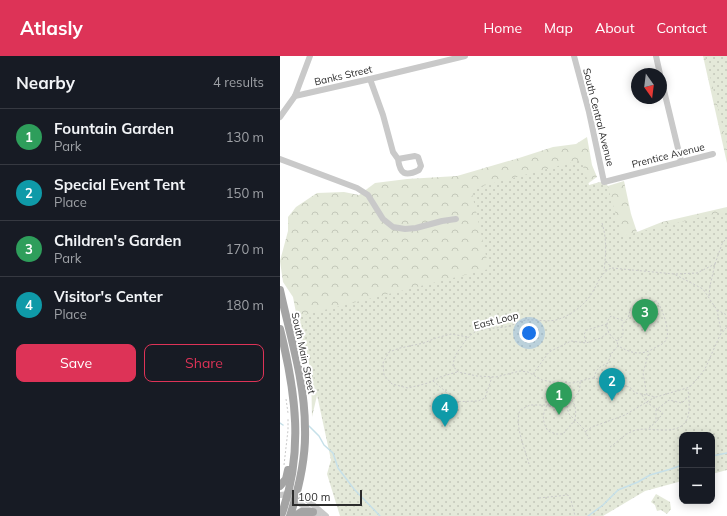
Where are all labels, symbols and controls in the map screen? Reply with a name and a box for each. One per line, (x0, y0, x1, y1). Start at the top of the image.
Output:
text: Atlasly (20, 16, 83, 40)
text: Home (483, 19, 522, 37)
text: Map (544, 19, 573, 37)
text: About (595, 19, 635, 37)
text: Contact (657, 19, 707, 37)
street label: Banks Street (313, 62, 374, 88)
street label: South Central Avenue (580, 67, 617, 167)
north arrow (631, 68, 667, 104)
text: Nearby (16, 72, 75, 93)
text: 4 results (213, 74, 264, 90)
text: Fountain Garden (54, 119, 174, 138)
text: 1 (25, 129, 33, 145)
text: 130 m (226, 129, 264, 145)
text: Park (54, 138, 81, 154)
street label: Prentice Avenue (630, 140, 706, 171)
text: Special Event Tent (54, 175, 185, 194)
text: 2 (25, 185, 33, 201)
text: 150 m (226, 185, 264, 201)
text: Place (54, 194, 87, 210)
text: Children's Garden (54, 231, 182, 250)
text: 3 (25, 241, 33, 257)
text: 170 m (226, 241, 264, 257)
text: Park (54, 250, 81, 266)
text: Visitor's Center (54, 287, 163, 306)
text: 4 (25, 297, 33, 313)
text: 180 m (226, 297, 264, 313)
pin: 3 (632, 299, 658, 332)
text: Place (54, 306, 87, 322)
street label: East Loop (472, 309, 520, 332)
street label: South Main Street (289, 311, 319, 395)
your location (519, 323, 539, 343)
button: Save (16, 344, 136, 382)
button: Share (144, 344, 264, 382)
pin: 2 (599, 368, 625, 401)
pin: 1 (546, 382, 572, 415)
pin: 4 (432, 394, 458, 427)
map controls (679, 432, 715, 504)
button: + (679, 432, 715, 468)
button: − (679, 468, 715, 504)
scale bar (292, 488, 362, 507)
text: 100 m (298, 490, 330, 504)

